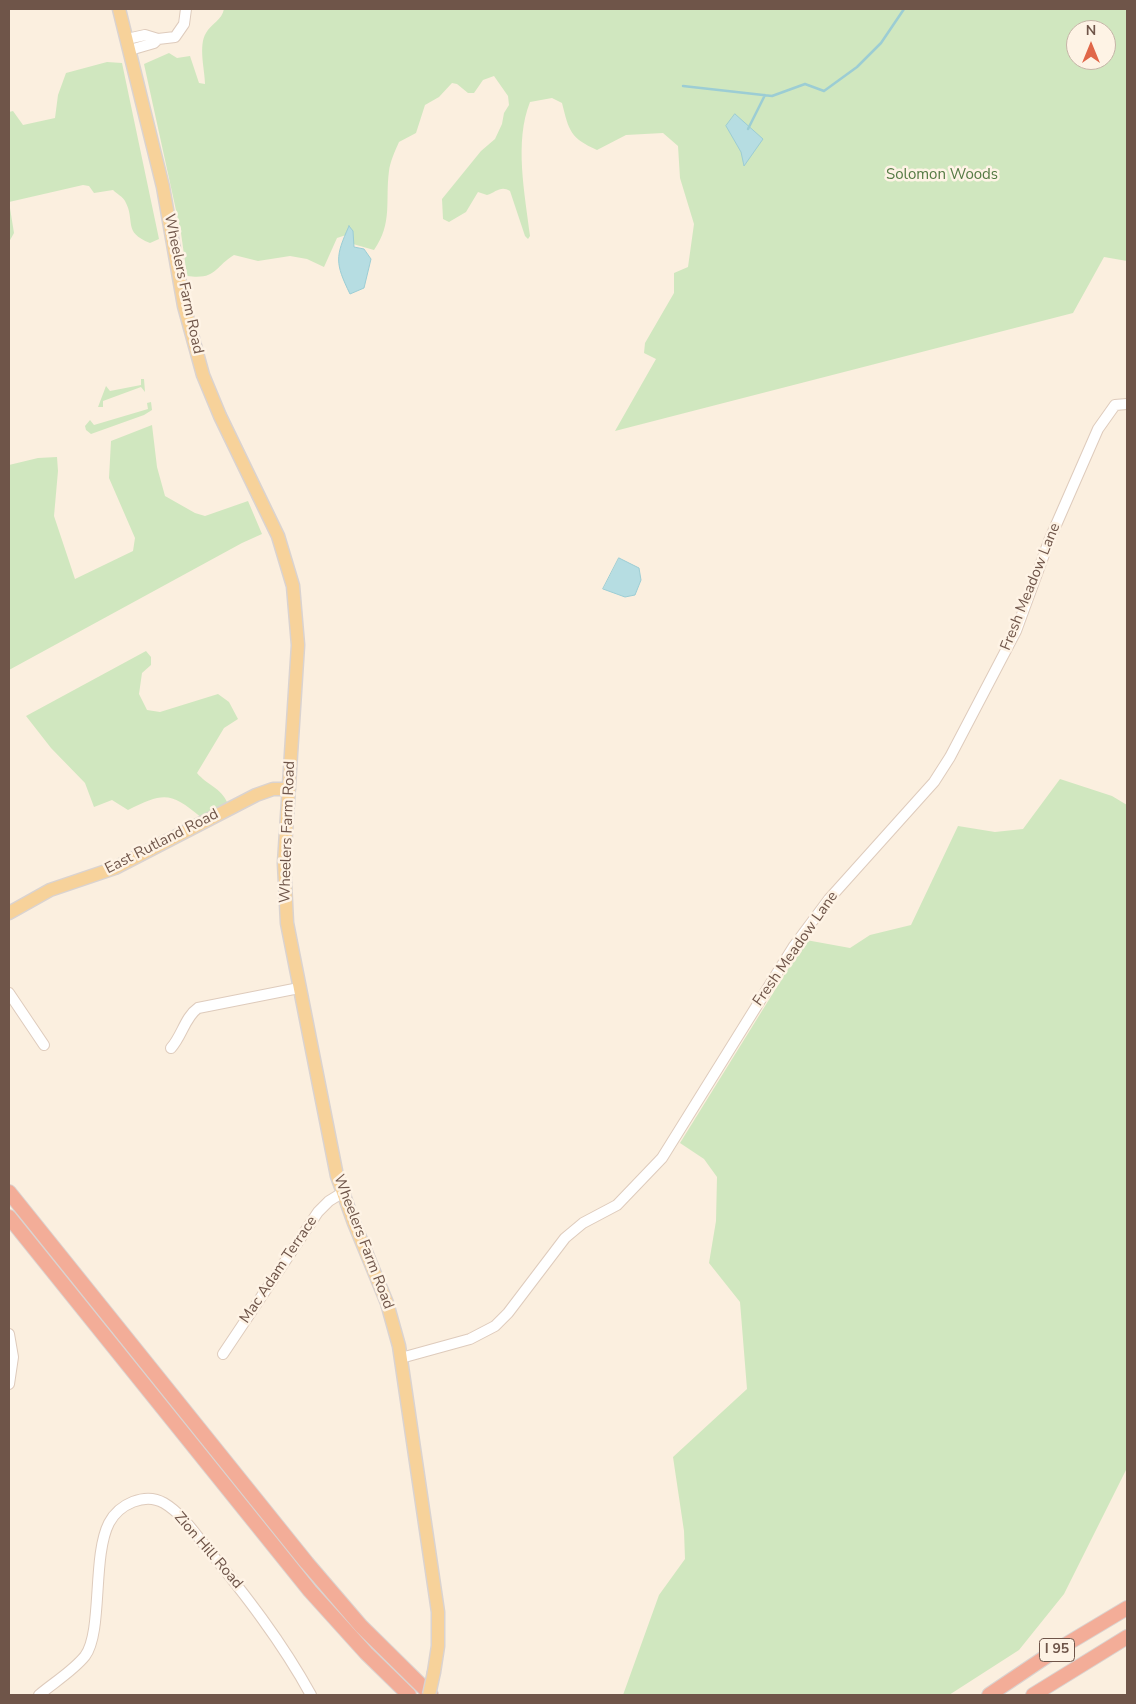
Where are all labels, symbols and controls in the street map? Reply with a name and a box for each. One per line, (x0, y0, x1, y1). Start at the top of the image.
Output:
north arrow (1066, 20, 1116, 70)
text: N (1086, 21, 1096, 40)
park label: Solomon Woods (886, 166, 998, 184)
street label: Wheelers Farm Road (159, 212, 207, 356)
street label: Fresh Meadow Lane (997, 521, 1065, 653)
street label: Wheelers Farm Road (277, 760, 299, 904)
street label: East Rutland Road (102, 806, 222, 878)
street label: Fresh Meadow Lane (750, 888, 842, 1010)
street label: Wheelers Farm Road (329, 1172, 397, 1312)
street label: Mac Adam Terrace (237, 1213, 321, 1327)
street label: Zion Hill Road (170, 1509, 246, 1593)
road number: I 95 (1040, 1638, 1074, 1662)

